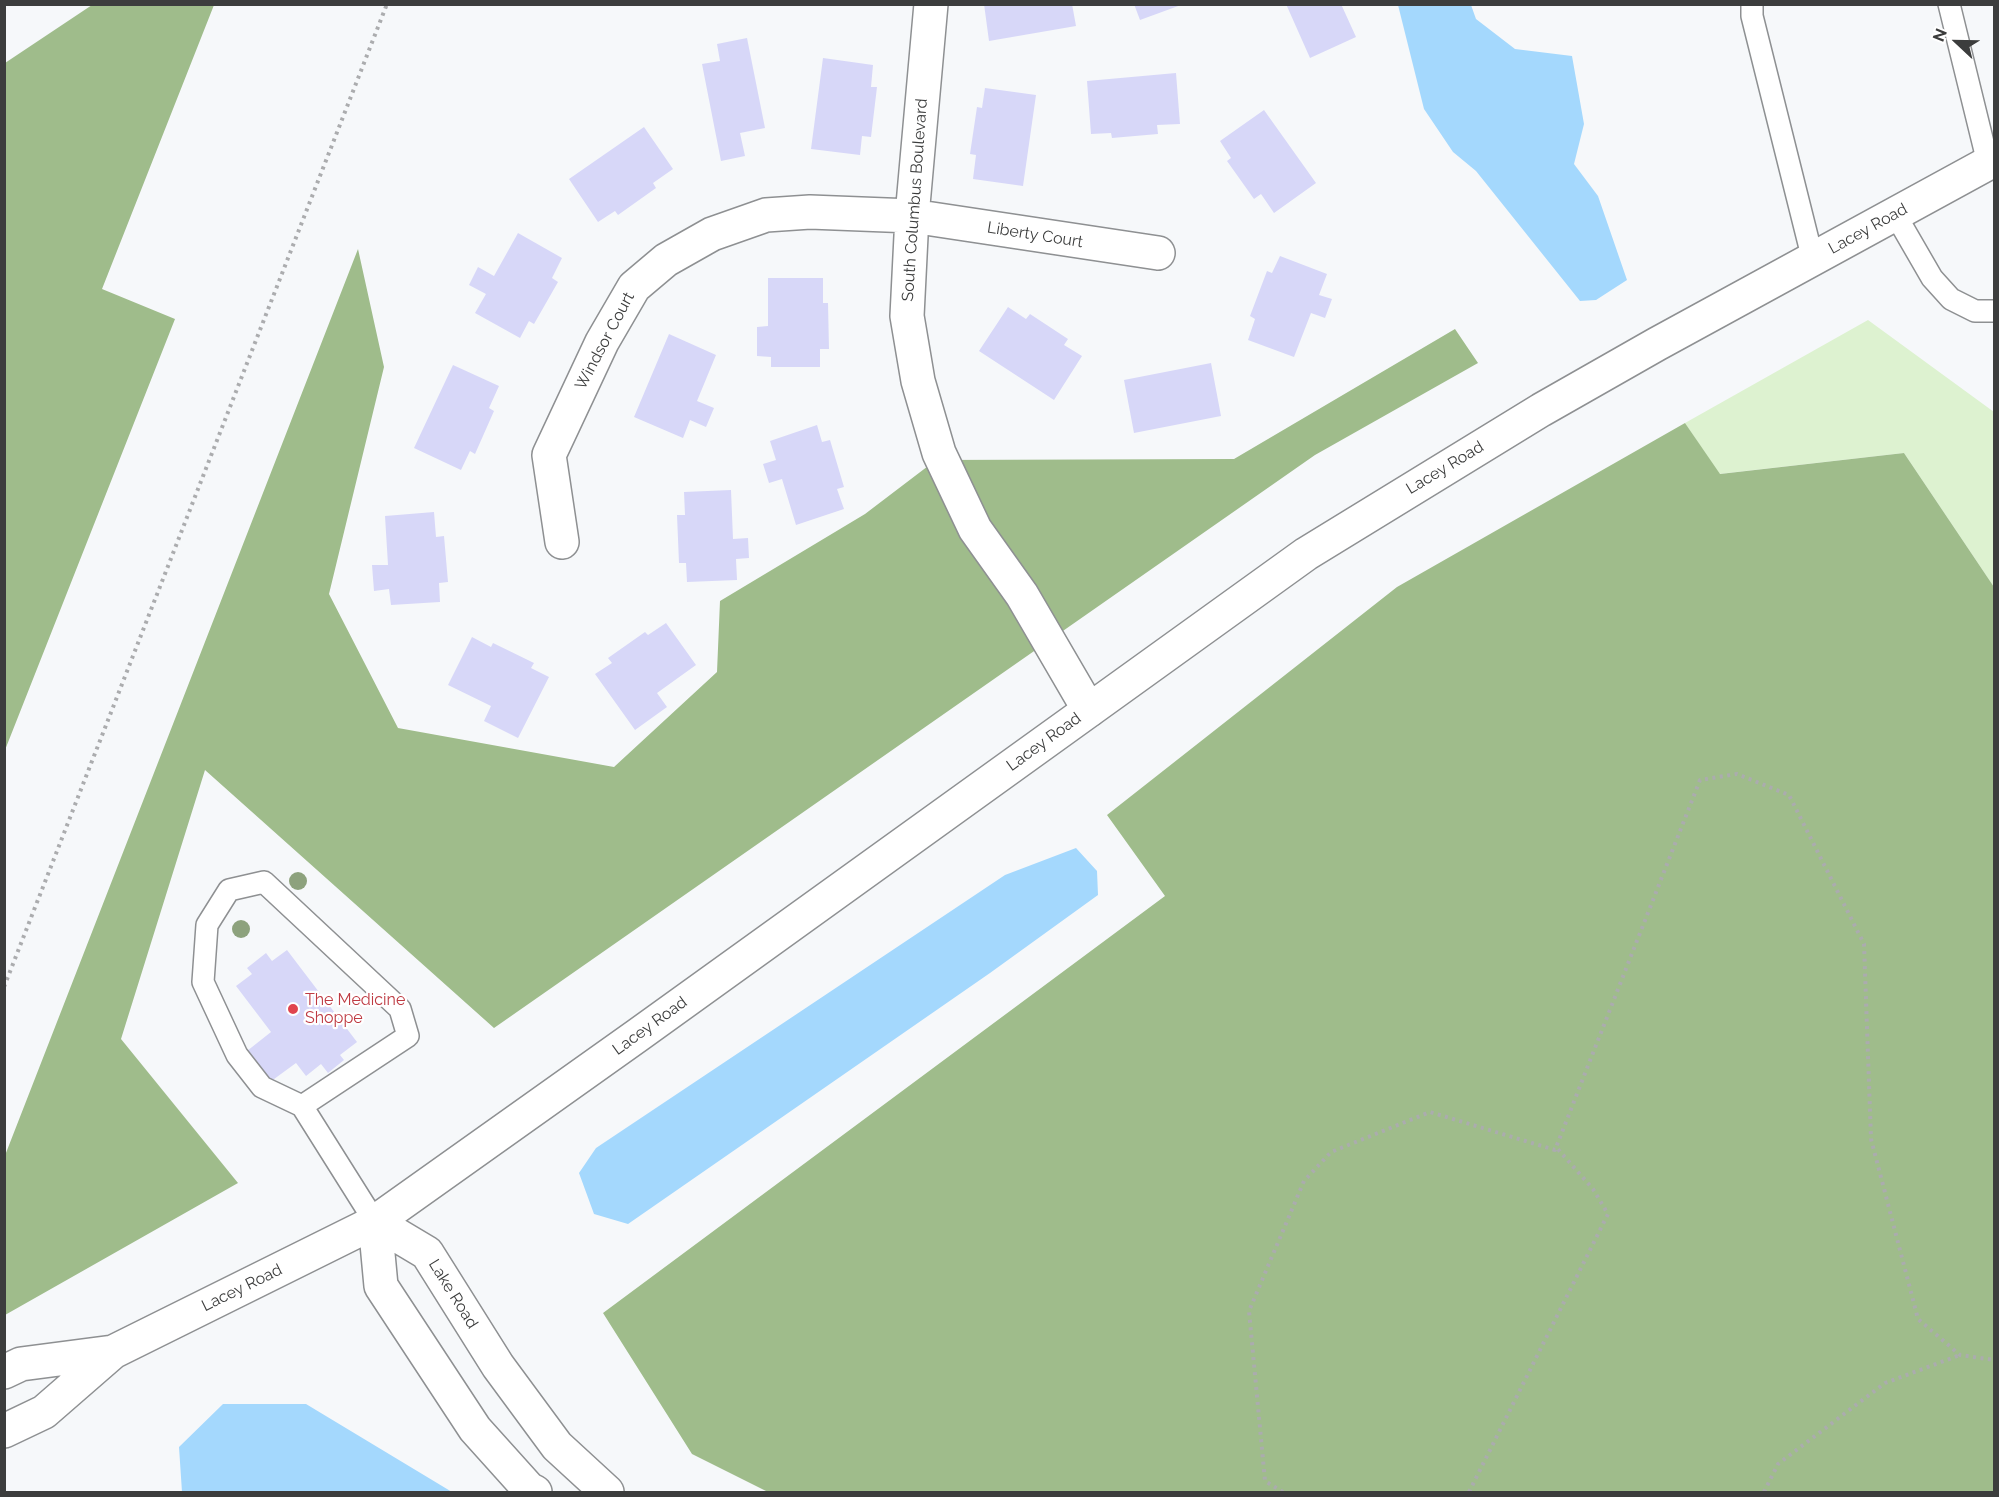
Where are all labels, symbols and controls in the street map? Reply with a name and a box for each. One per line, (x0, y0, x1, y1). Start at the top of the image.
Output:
north arrow (1927, 12, 1987, 72)
text: N (1929, 26, 1951, 44)
street label: South Columbus Boulevard (898, 98, 932, 302)
street label: Lacey Road (1825, 200, 1911, 258)
street label: Liberty Court (986, 218, 1084, 252)
street label: Windsor Court (571, 289, 639, 393)
street label: Lacey Road (1403, 437, 1487, 499)
street label: Lacey Road (1003, 709, 1085, 775)
place label: The Medicine Shoppe (305, 990, 405, 1028)
street label: Lacey Road (609, 993, 691, 1059)
marker: The Medicine Shoppe (286, 1002, 300, 1016)
street label: Lake Road (424, 1256, 482, 1332)
street label: Lacey Road (199, 1260, 285, 1316)

